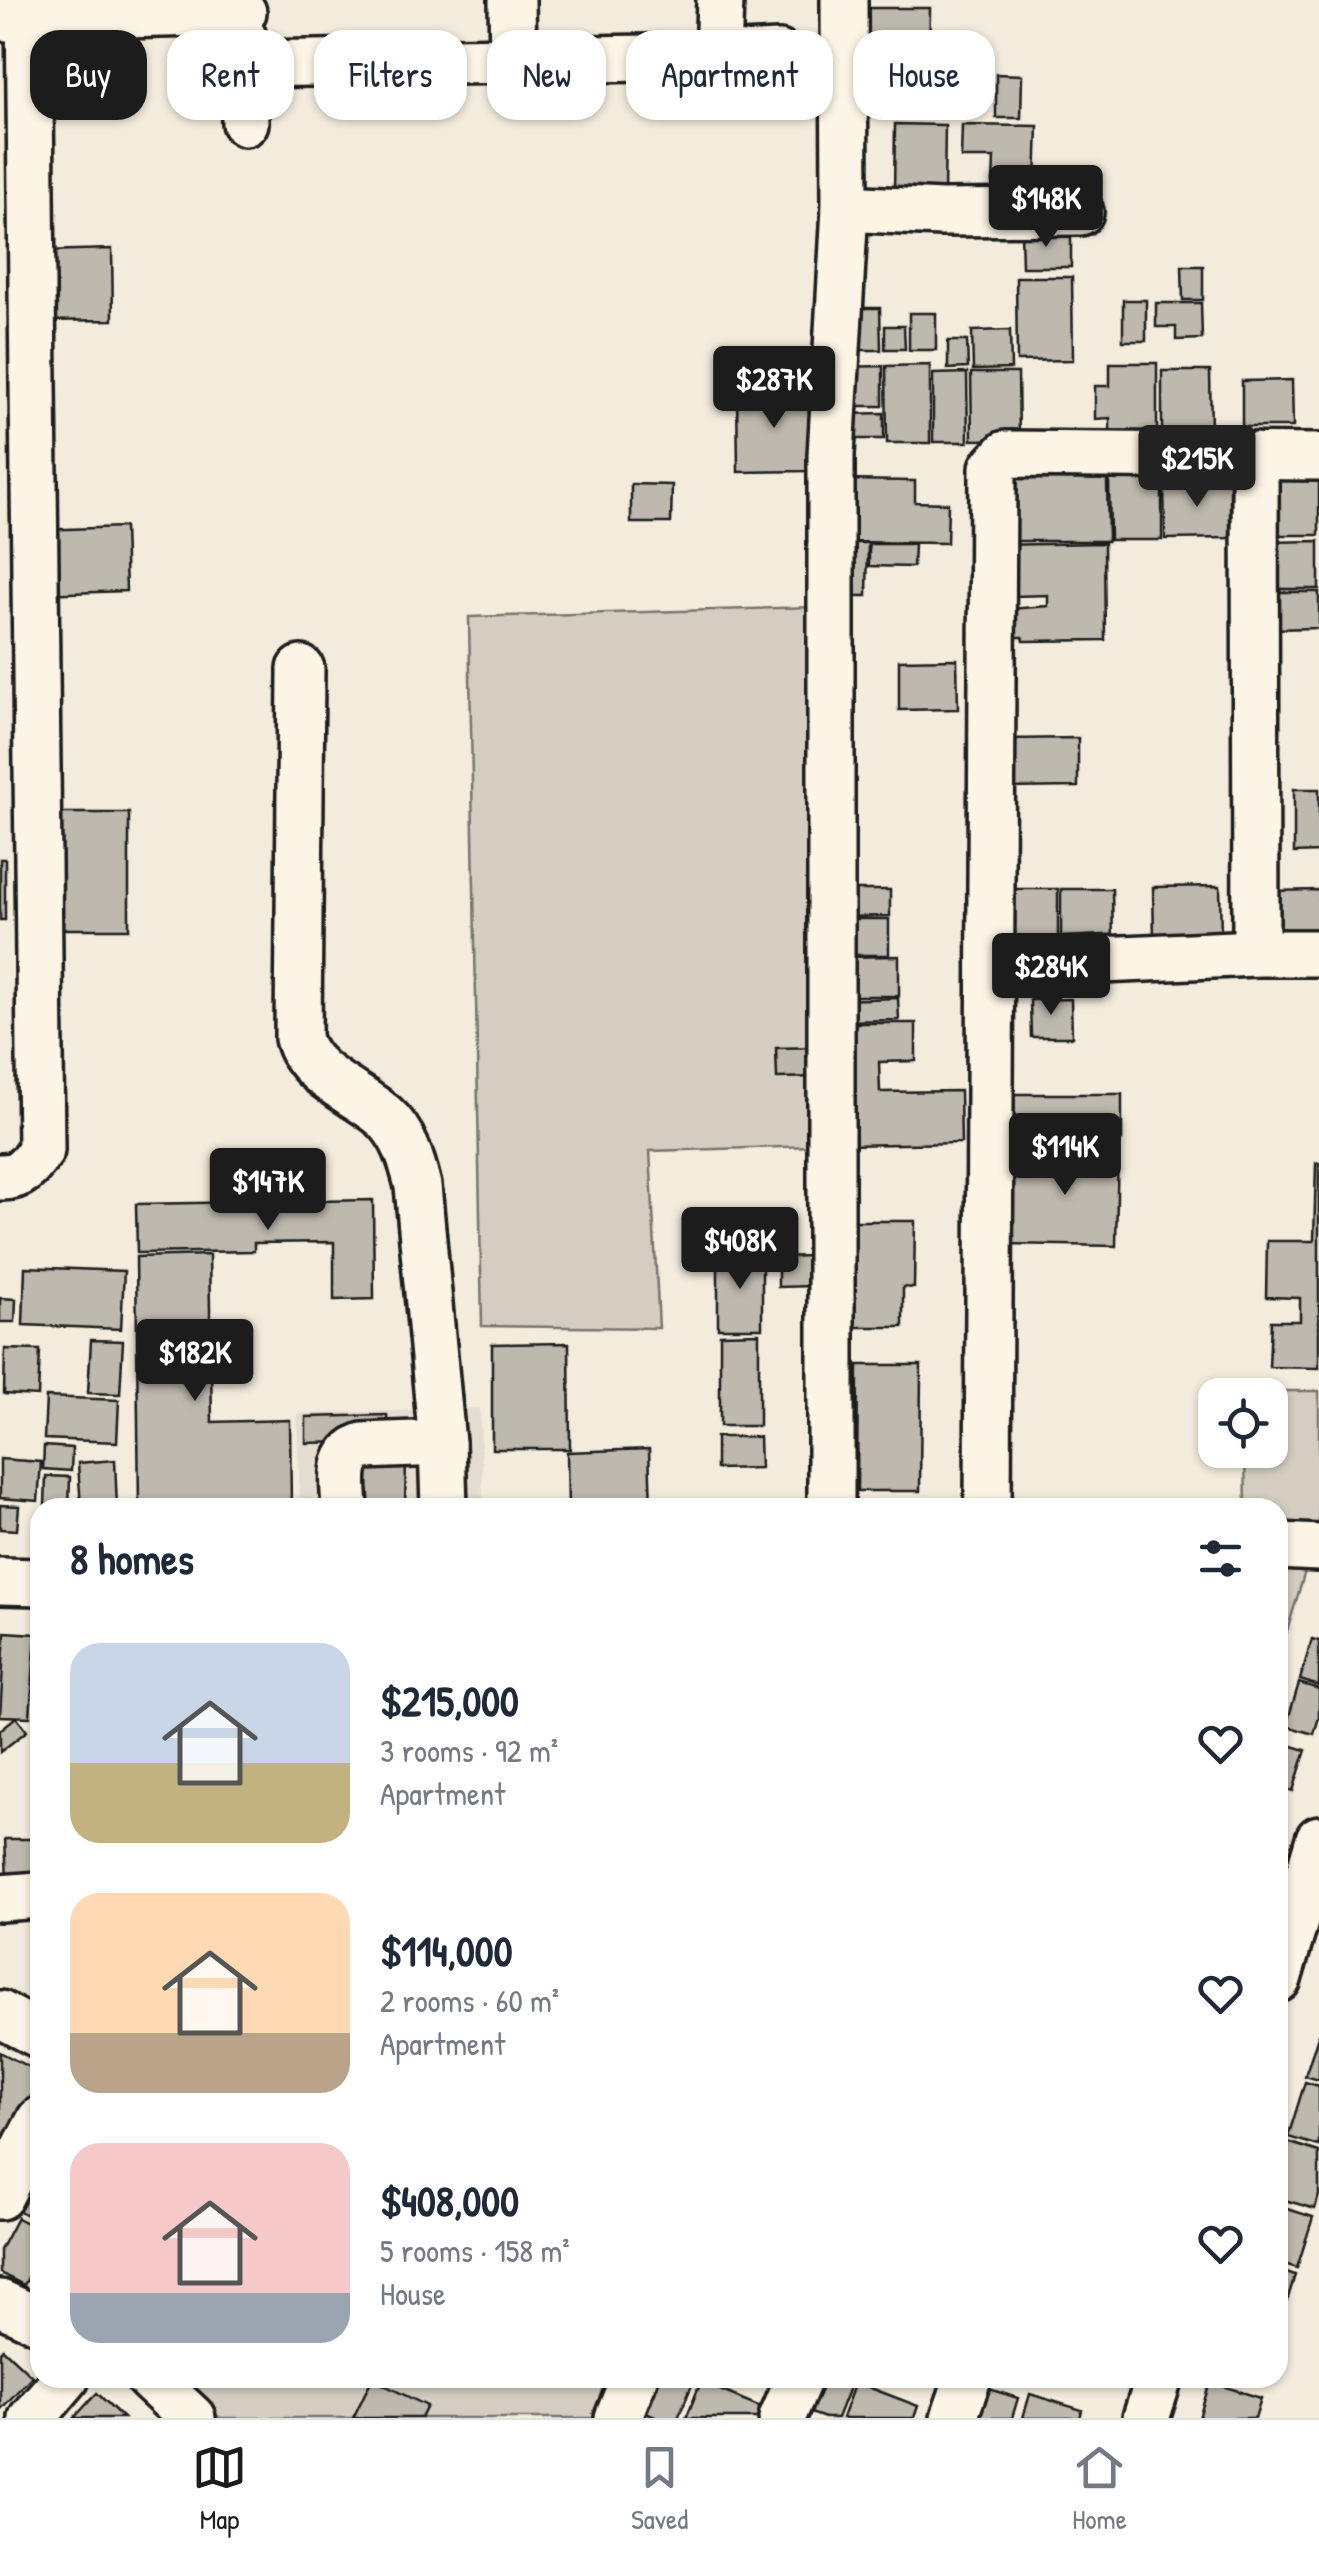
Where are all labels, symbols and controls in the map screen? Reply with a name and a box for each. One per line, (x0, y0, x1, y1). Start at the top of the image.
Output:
chip: Buy (30, 30, 147, 120)
chip: Rent (167, 30, 294, 120)
chip: Filters (314, 30, 467, 120)
chip: New (487, 30, 606, 120)
chip: Apartment (626, 30, 833, 120)
chip: House (853, 30, 995, 120)
pin: $148K (976, 165, 1116, 250)
text: $148K (1011, 176, 1081, 219)
pin: $287K (704, 346, 844, 431)
text: $287K (735, 357, 813, 400)
pin: $215K (1127, 425, 1267, 510)
text: $215K (1160, 436, 1234, 479)
pin: $284K (981, 933, 1121, 1018)
text: $284K (1014, 944, 1088, 987)
pin: $114K (995, 1113, 1135, 1198)
text: $114K (1031, 1124, 1099, 1167)
pin: $147K (198, 1148, 338, 1233)
text: $147K (232, 1159, 304, 1202)
pin: $408K (670, 1207, 810, 1292)
text: $408K (703, 1218, 777, 1261)
pin: $182K (125, 1319, 265, 1404)
text: $182K (158, 1330, 232, 1373)
map controls (1198, 1378, 1288, 1468)
button: locate (1198, 1378, 1288, 1468)
text: 8 homes (70, 1530, 194, 1587)
icon: filters (1193, 1531, 1248, 1586)
text: $215,000 (380, 1672, 519, 1729)
icon: home (150, 1683, 270, 1803)
icon: heart (1193, 1716, 1248, 1771)
text: 3 rooms · 92 m² (380, 1729, 558, 1772)
text: Apartment (380, 1772, 505, 1815)
text: $114,000 (380, 1922, 512, 1979)
icon: home (150, 1933, 270, 2053)
icon: heart (1193, 1966, 1248, 2021)
text: 2 rooms · 60 m² (380, 1979, 559, 2022)
text: Apartment (380, 2022, 505, 2065)
text: $408,000 (380, 2172, 519, 2229)
icon: home (150, 2183, 270, 2303)
icon: heart (1193, 2216, 1248, 2271)
text: 5 rooms · 158 m² (380, 2229, 570, 2272)
text: House (380, 2272, 446, 2315)
tab: Map (192, 2440, 247, 2538)
tab: Saved (631, 2440, 688, 2538)
tab: Home (1072, 2440, 1127, 2538)

